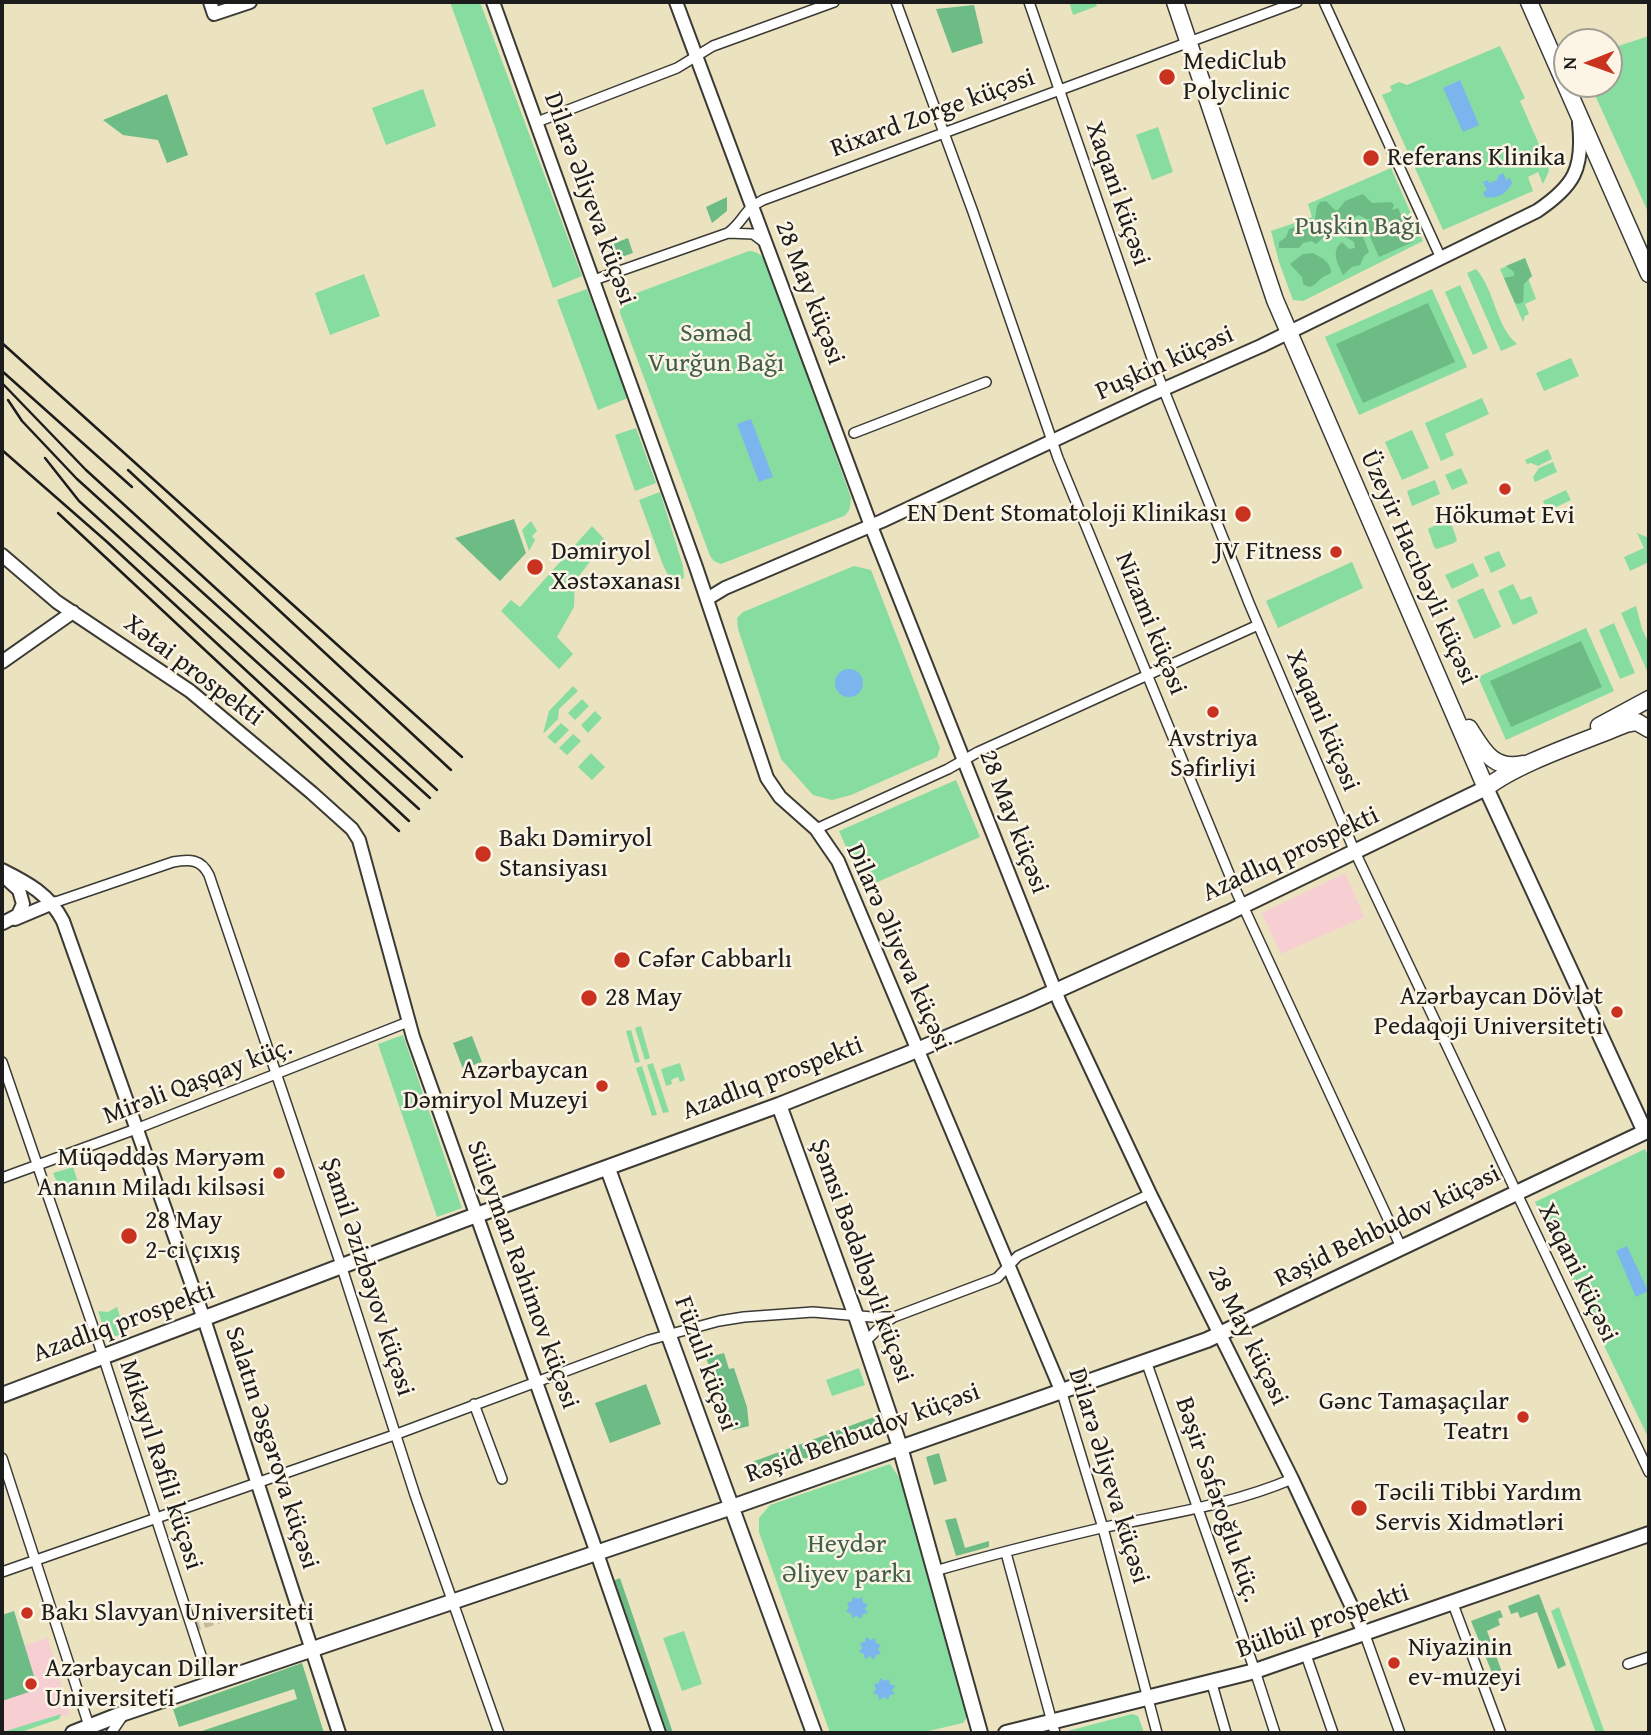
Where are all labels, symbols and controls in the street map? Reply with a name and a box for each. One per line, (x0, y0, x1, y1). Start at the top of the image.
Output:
north arrow (1553, 28, 1623, 98)
place label: MediClub Polyclinic (1183, 46, 1290, 108)
text: N (1555, 57, 1583, 70)
street label: Rixard Zorge küçəsi (827, 63, 1039, 165)
marker: MediClub Polyclinic (1157, 67, 1177, 87)
street label: Dilarə Əliyeva küçəsi (536, 89, 642, 309)
street label: Xaqani küçəsi (1078, 118, 1156, 270)
place label: Referans Klinika (1387, 142, 1565, 174)
marker: Referans Klinika (1361, 148, 1381, 168)
park label: Puşkin Bağı (1295, 211, 1421, 243)
street label: 28 May küçəsi (767, 217, 851, 369)
park label: Səməd Vurğun Bağı (648, 318, 784, 380)
street label: Puşkin küçəsi (1091, 320, 1239, 408)
street label: Üzeyir Hacıbəyli küçəsi (1352, 446, 1484, 690)
marker: Hökumət Evi (1497, 481, 1513, 497)
place label: EN Dent Stomatoloji Klinikası (907, 498, 1227, 530)
place label: Hökumət Evi (1435, 500, 1575, 532)
marker: EN Dent Stomatoloji Klinikası (1233, 504, 1253, 524)
place label: Dəmiryol Xəstəxanası (551, 536, 681, 598)
place label: JV Fitness (1214, 536, 1322, 568)
marker: JV Fitness (1328, 544, 1344, 560)
street label: Nizami küçəsi (1107, 548, 1193, 700)
marker: Dəmiryol Xəstəxanası (525, 557, 545, 577)
street label: Xətai prospekti (117, 608, 269, 734)
street label: Xaqani küçəsi (1278, 646, 1366, 796)
marker: Avstriya Səfirliyi (1205, 704, 1221, 720)
place label: Avstriya Səfirliyi (1168, 723, 1258, 784)
street label: 28 May küçəsi (971, 746, 1055, 898)
street label: Azadlıq prospekti (1198, 800, 1384, 910)
place label: Bakı Dəmiryol Stansiyası (499, 823, 652, 884)
street label: Dilarə Əliyeva küçəsi (838, 839, 958, 1057)
marker: Bakı Dəmiryol Stansiyası (473, 844, 493, 864)
place label: Cəfər Cabbarlı (638, 944, 792, 976)
marker: Cəfər Cabbarlı (612, 950, 632, 970)
place label: Azərbaycan Dövlət Pedaqoji Universiteti (1374, 981, 1603, 1042)
place label: 28 May (605, 982, 682, 1014)
marker: 28 May (579, 988, 599, 1008)
marker: Azərbaycan Dövlət Pedaqoji Universiteti (1609, 1004, 1625, 1020)
street label: Azadlıq prospekti (678, 1030, 868, 1128)
street label: Mirəli Qaşqay küç. (99, 1032, 297, 1132)
place label: Azərbaycan Dəmiryol Muzeyi (403, 1055, 588, 1116)
marker: Azərbaycan Dəmiryol Muzeyi (594, 1078, 610, 1094)
street label: Şəmsi Bədəlbəyli küçəsi (802, 1135, 920, 1387)
street label: Süleyman Rəhimov küçəsi (459, 1137, 585, 1413)
place label: Müqəddəs Məryəm Ananın Miladı kilsəsi (37, 1142, 265, 1204)
street label: Şamil Əzizbəyov küçəsi (314, 1154, 420, 1400)
street label: Rəşid Behbudov küçəsi (1270, 1159, 1506, 1295)
marker: Müqəddəs Məryəm Ananın Miladı kilsəsi (271, 1165, 287, 1181)
street label: Xaqani küçəsi (1530, 1199, 1624, 1347)
place label: 28 May 2-ci çıxış (145, 1205, 241, 1266)
marker: 28 May 2-ci çıxış (119, 1226, 139, 1246)
street label: 28 May küçəsi (1200, 1261, 1294, 1411)
street label: Azadlıq prospekti (29, 1276, 219, 1370)
street label: Füzuli küçəsi (666, 1292, 744, 1436)
street label: Salatın Əsgərova küçəsi (217, 1323, 325, 1573)
street label: Mikayıl Rəfili küçəsi (111, 1356, 209, 1574)
street label: Dilarə Əliyeva küçəsi (1060, 1364, 1156, 1588)
street label: Rəşid Behbudov küçəsi (742, 1377, 984, 1491)
place label: Gənc Tamaşaçılar Teatrı (1319, 1386, 1509, 1448)
street label: Bəşir Səfəroğlu küç. (1167, 1393, 1267, 1607)
marker: Gənc Tamaşaçılar Teatrı (1515, 1409, 1531, 1425)
place label: Təcili Tibbi Yardım Servis Xidmətləri (1375, 1477, 1582, 1538)
marker: Təcili Tibbi Yardım Servis Xidmətləri (1349, 1498, 1369, 1518)
park label: Heydər Əliyev parkı (782, 1529, 912, 1590)
street label: Bülbül prospekti (1233, 1578, 1413, 1666)
place label: Bakı Slavyan Universiteti (41, 1597, 314, 1629)
marker: Bakı Slavyan Universiteti (19, 1605, 35, 1621)
place label: Niyazinin ev-muzeyi (1408, 1632, 1521, 1694)
place label: Azərbaycan Dillər Universiteti (45, 1653, 238, 1714)
marker: Niyazinin ev-muzeyi (1386, 1655, 1402, 1671)
marker: Azərbaycan Dillər Universiteti (23, 1676, 39, 1692)

